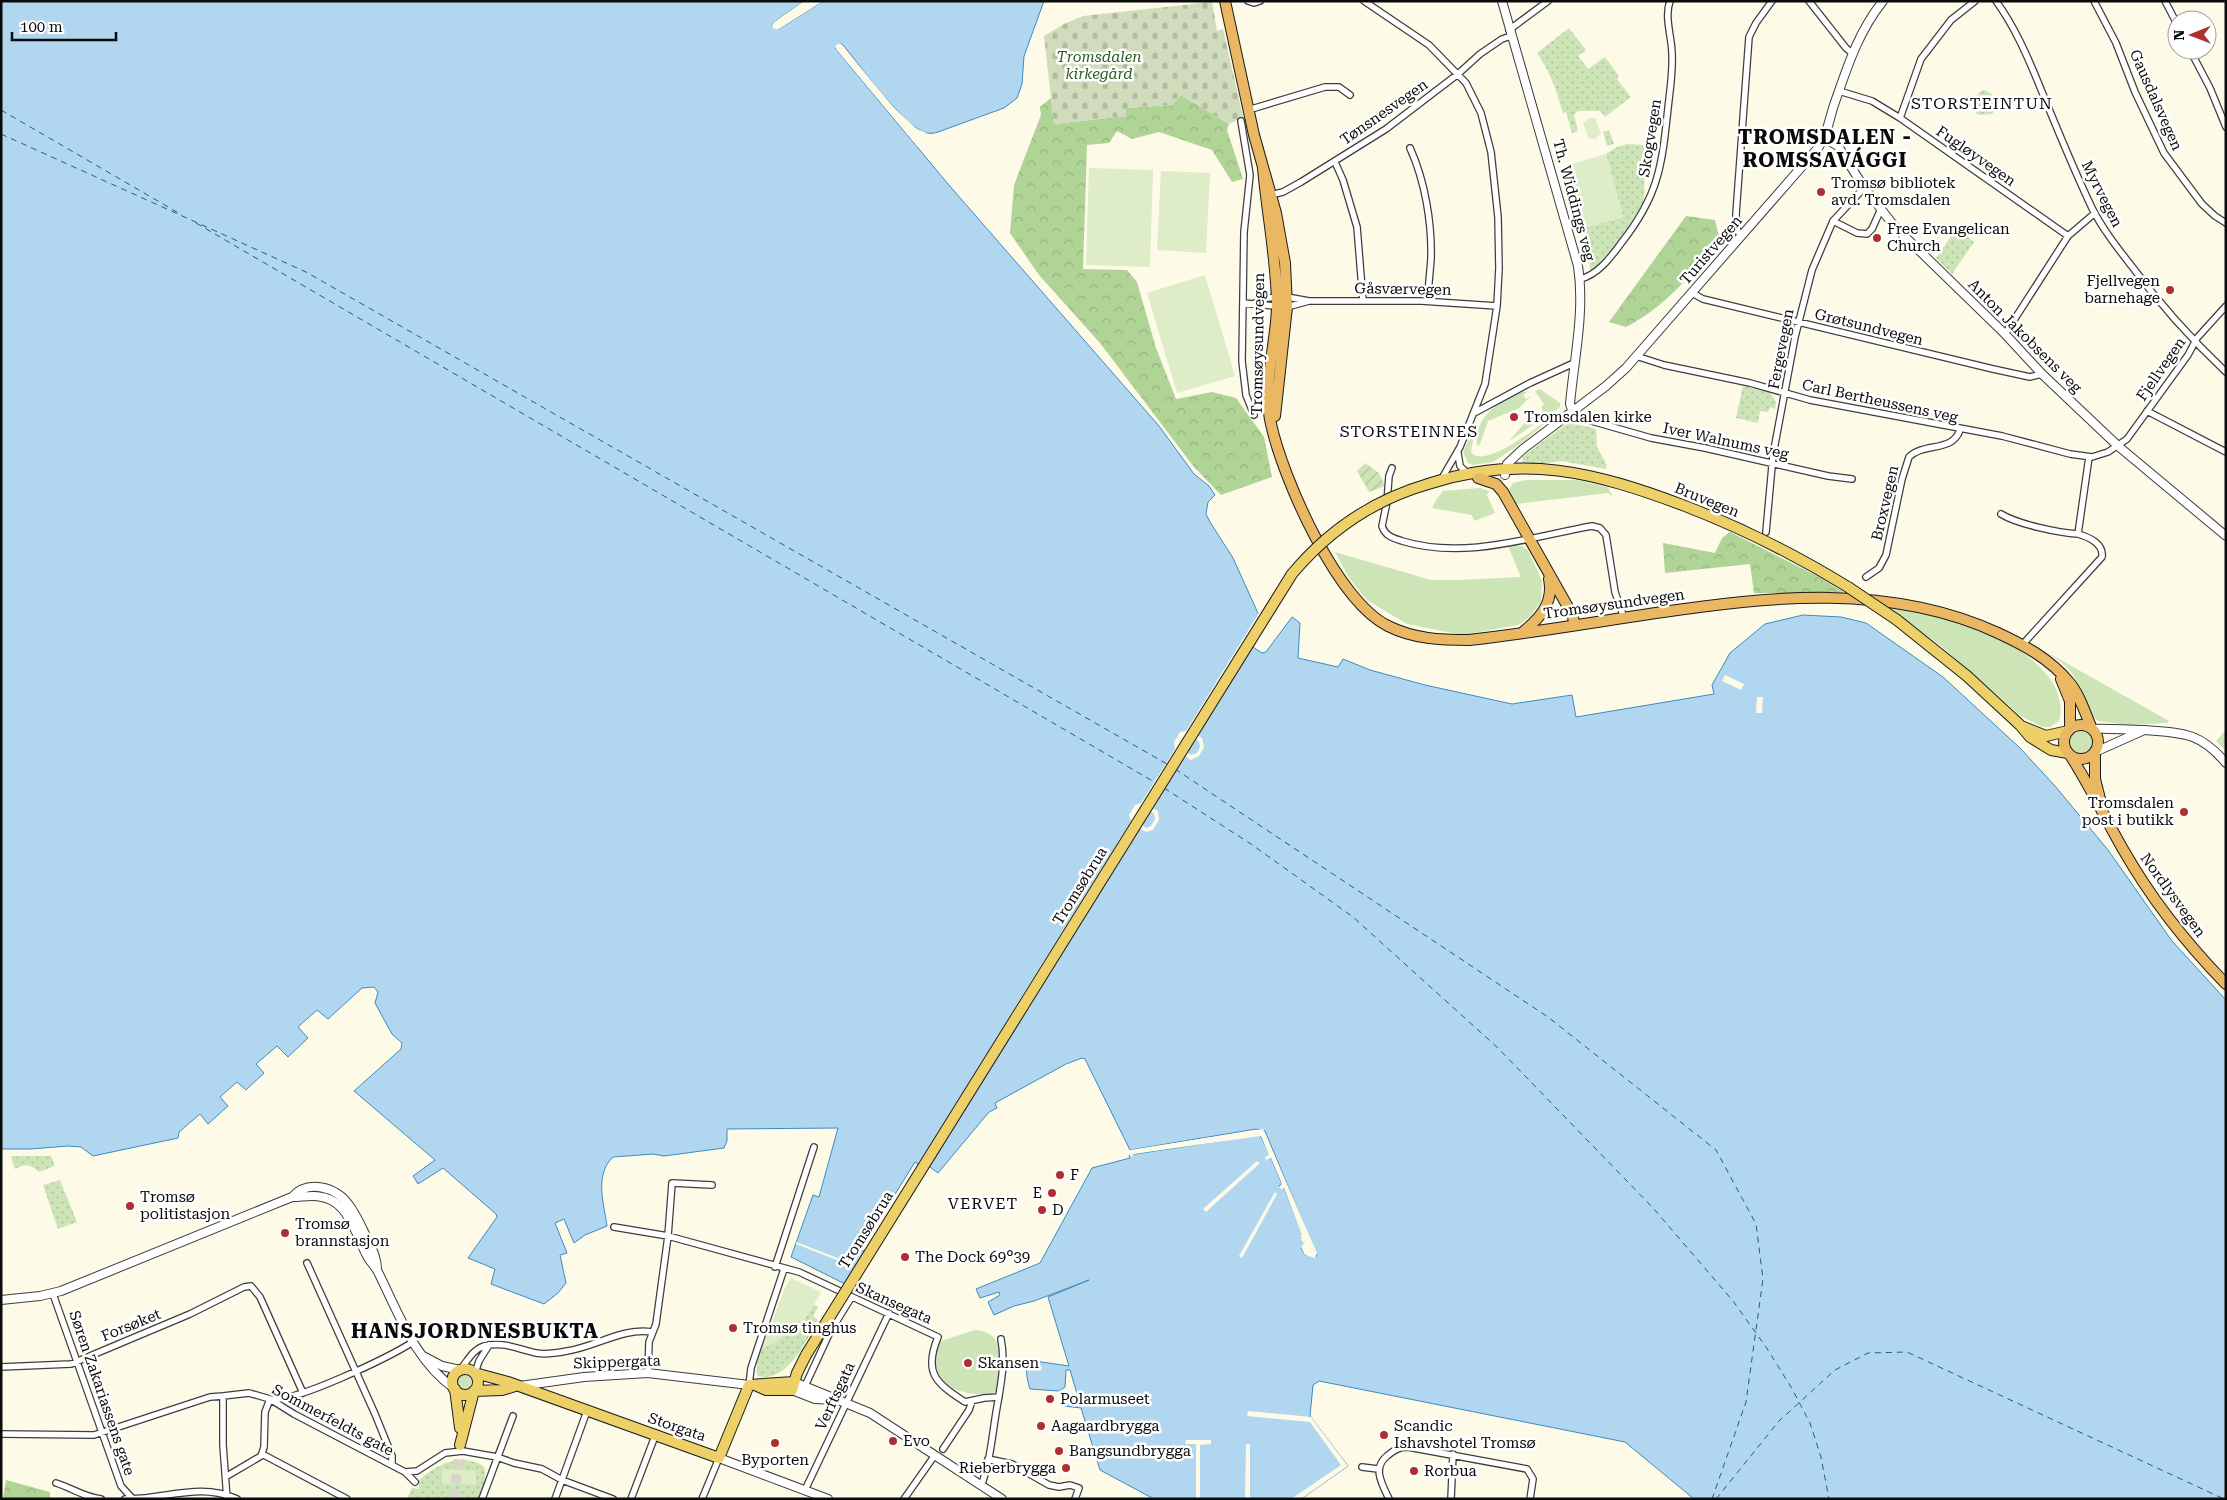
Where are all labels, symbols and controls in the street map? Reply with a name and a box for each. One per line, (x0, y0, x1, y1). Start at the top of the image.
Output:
scale bar (12, 10, 116, 42)
north arrow (2167, 10, 2217, 60)
text: 100 m (20, 18, 63, 36)
text: N (2171, 29, 2187, 41)
street label: Gausdalsvegen (2126, 47, 2186, 153)
park label: Tromsdalen kirkegård (1056, 48, 1142, 83)
street label: Tønsnesvegen (1337, 75, 1431, 149)
district label: STORSTEINTUN (1911, 94, 2053, 113)
street label: Skogvegen (1635, 97, 1665, 178)
street label: Fugløyvegen (1933, 122, 2019, 190)
district label: TROMSDALEN - ROMSSAVÁGGI (1738, 125, 1912, 172)
street label: Th. Widdings veg (1549, 137, 1599, 263)
street label: Myrvegen (2078, 158, 2127, 231)
place label: Tromsø bibliotek avd. Tromsdalen (1831, 174, 1956, 209)
marker: Tromsø bibliotek avd. Tromsdalen (1815, 186, 1827, 198)
street label: Turistvegen (1676, 211, 1746, 288)
place label: Free Evangelican Church (1887, 220, 2010, 255)
marker: Free Evangelican Church (1871, 232, 1883, 244)
street label: Tromsøysundvegen (1248, 272, 1268, 415)
place label: Fjellvegen barnehage (2084, 272, 2160, 307)
street label: Anton Jakobsens veg (1964, 275, 2086, 397)
street label: Gåsværvegen (1354, 279, 1452, 299)
marker: Fjellvegen barnehage (2164, 284, 2176, 296)
street label: Grøtsundvegen (1813, 305, 1925, 349)
street label: Fergevegen (1764, 307, 1798, 391)
street label: Fjellvegen (2133, 334, 2190, 404)
street label: Carl Bertheussens veg (1800, 376, 1960, 426)
place label: Tromsdalen kirke (1524, 408, 1652, 426)
marker: Tromsdalen kirke (1508, 411, 1520, 423)
street label: Iver Walnums veg (1662, 419, 1791, 463)
district label: STORSTEINNES (1340, 422, 1478, 441)
street label: Broxvegen (1868, 463, 1902, 542)
street label: Bruvegen (1672, 479, 1742, 521)
street label: Tromsøysundvegen (1542, 585, 1686, 623)
place label: Tromsdalen post i butikk (2082, 794, 2174, 829)
marker: Tromsdalen post i butikk (2178, 806, 2190, 818)
street label: Tromsøbrua (1049, 844, 1111, 928)
street label: Nordlysvegen (2136, 849, 2210, 941)
place label: F (1070, 1166, 1079, 1184)
marker: F (1054, 1169, 1066, 1181)
place label: E (1032, 1184, 1042, 1202)
marker: E (1046, 1187, 1058, 1199)
place label: Tromsø politistasjon (140, 1188, 230, 1223)
street label: Tromsøbrua (835, 1188, 897, 1272)
district label: VERVET (948, 1194, 1018, 1213)
marker: Tromsø politistasjon (124, 1200, 136, 1212)
place label: D (1052, 1201, 1064, 1219)
marker: D (1036, 1204, 1048, 1216)
place label: Tromsø brannstasjon (295, 1215, 390, 1250)
marker: Tromsø brannstasjon (279, 1227, 291, 1239)
place label: The Dock 69°39 (915, 1248, 1030, 1266)
marker: The Dock 69°39 (899, 1251, 911, 1263)
street label: Skansegata (853, 1278, 935, 1328)
street label: Forsøket (98, 1305, 164, 1345)
street label: Søren Zakariassens gate (65, 1308, 139, 1478)
district label: HANSJORDNESBUKTA (351, 1319, 599, 1343)
place label: Tromsø tinghus (743, 1319, 856, 1337)
marker: Tromsø tinghus (727, 1322, 739, 1334)
street label: Skippergata (573, 1351, 661, 1373)
place label: Skansen (978, 1354, 1039, 1372)
marker: Skansen (962, 1357, 974, 1369)
street label: Verftsgata (811, 1359, 859, 1433)
street label: Sommerfeldts gate (269, 1380, 397, 1460)
place label: Polarmuseet (1060, 1390, 1150, 1408)
marker: Polarmuseet (1044, 1393, 1056, 1405)
street label: Storgata (646, 1409, 708, 1445)
place label: Aagaardbrygga (1051, 1417, 1159, 1435)
place label: Scandic Ishavshotel Tromsø (1394, 1417, 1537, 1452)
marker: Aagaardbrygga (1035, 1420, 1047, 1432)
marker: Scandic Ishavshotel Tromsø (1378, 1429, 1390, 1441)
place label: Evo (903, 1432, 930, 1450)
marker: Evo (887, 1435, 899, 1447)
marker: Byporten (769, 1437, 781, 1449)
place label: Bangsundbrygga (1069, 1442, 1191, 1460)
marker: Bangsundbrygga (1053, 1445, 1065, 1457)
place label: Byporten (741, 1451, 809, 1469)
place label: Rieberbrygga (959, 1459, 1056, 1477)
marker: Rieberbrygga (1060, 1462, 1072, 1474)
place label: Rorbua (1424, 1462, 1477, 1480)
marker: Rorbua (1408, 1465, 1420, 1477)

